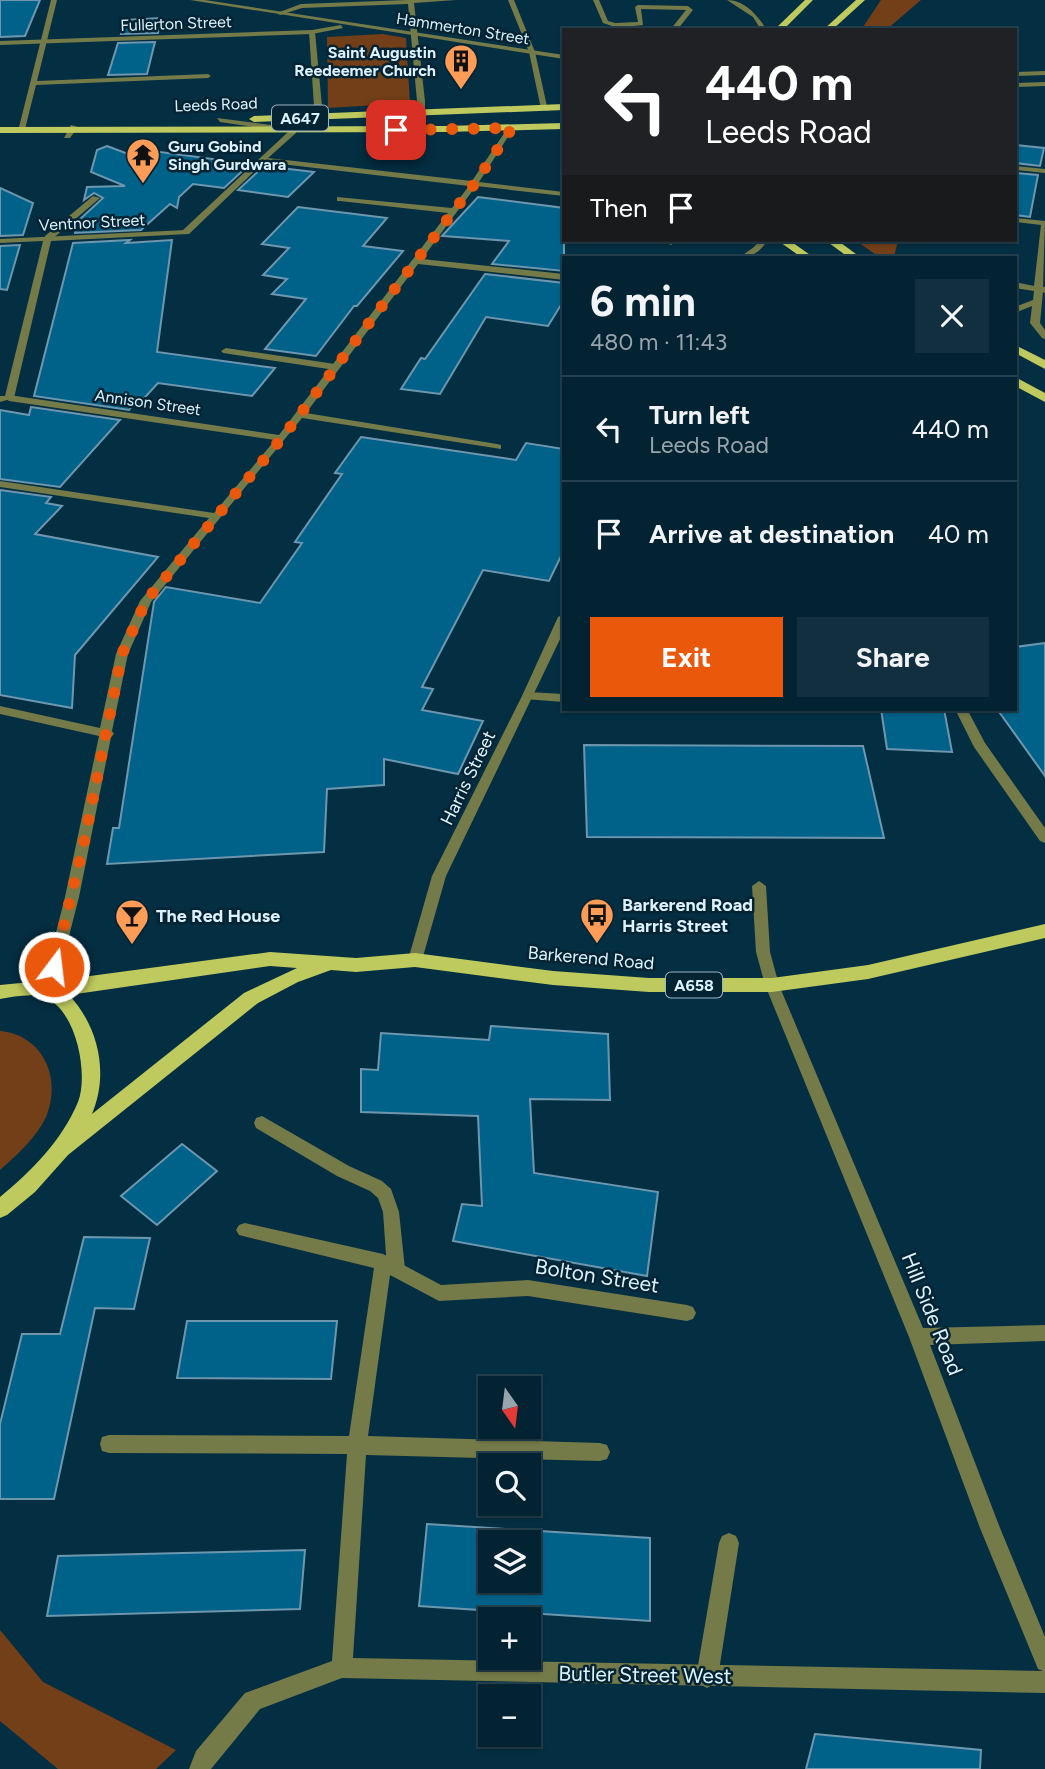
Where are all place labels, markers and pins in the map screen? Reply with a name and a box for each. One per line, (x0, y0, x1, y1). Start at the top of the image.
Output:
building icon: Saint Augustin Reedeemer Church (442, 42, 480, 91)
place label: Saint Augustin Reedeemer Church (294, 43, 436, 80)
pin (366, 100, 426, 160)
temple icon: Guru Gobind Singh Gurdwara (124, 136, 162, 185)
place label: Guru Gobind Singh Gurdwara (168, 137, 286, 174)
place label: Barkerend Road Harris Street (622, 894, 753, 937)
bus stop icon: Barkerend Road Harris Street (578, 896, 616, 945)
bar icon: The Red House (113, 897, 151, 946)
place label: The Red House (156, 905, 280, 927)

